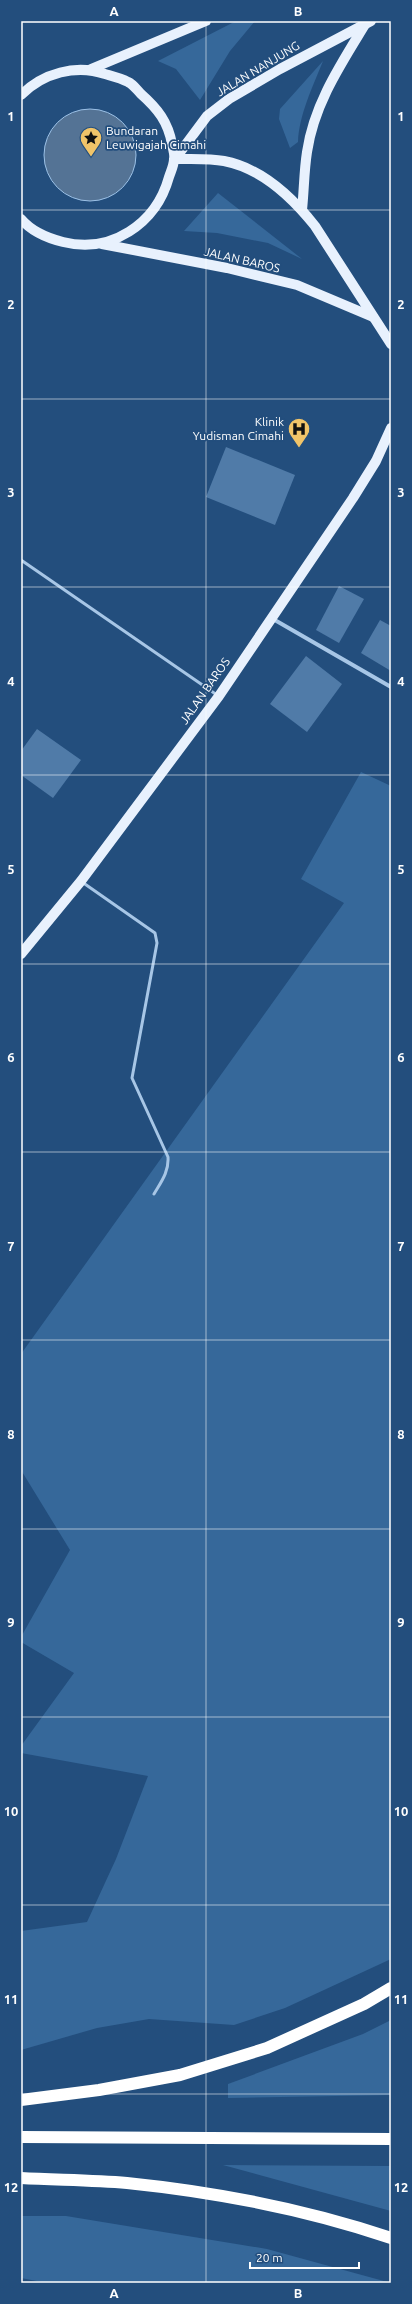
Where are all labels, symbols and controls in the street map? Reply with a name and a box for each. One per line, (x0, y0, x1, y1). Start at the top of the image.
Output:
text: A (109, 4, 119, 18)
text: B (294, 4, 303, 18)
street label: JALAN NANJUNG (214, 39, 302, 99)
text: 1 (7, 109, 15, 123)
text: 1 (397, 109, 405, 123)
place label: Bundaran Leuwigajah Cimahi (106, 124, 206, 151)
place icon: Bundaran Leuwigajah Cimahi (78, 125, 104, 158)
street label: JALAN BAROS (203, 244, 281, 275)
text: 2 (7, 297, 15, 311)
text: 2 (397, 297, 405, 311)
place label: Klinik Yudisman Cimahi (193, 415, 284, 442)
hospital icon: Klinik Yudisman Cimahi (286, 416, 312, 449)
text: 3 (7, 485, 15, 499)
text: 3 (397, 485, 405, 499)
street label: JALAN BAROS (177, 655, 232, 726)
text: 4 (7, 674, 15, 688)
text: 4 (397, 674, 405, 688)
text: 5 (7, 862, 15, 876)
text: 5 (397, 862, 405, 876)
text: 6 (7, 1050, 15, 1064)
text: 6 (397, 1050, 405, 1064)
text: 7 (7, 1239, 15, 1253)
text: 7 (397, 1239, 405, 1253)
text: 8 (7, 1427, 15, 1441)
text: 8 (397, 1427, 405, 1441)
text: 9 (7, 1615, 15, 1629)
text: 9 (397, 1615, 405, 1629)
text: 10 (4, 1804, 18, 1818)
text: 10 (394, 1804, 408, 1818)
text: 11 (4, 1992, 18, 2006)
text: 11 (394, 1992, 408, 2006)
text: 12 (4, 2180, 18, 2194)
text: 12 (394, 2180, 408, 2194)
scale bar (250, 2244, 359, 2270)
text: 20 m (256, 2251, 283, 2264)
text: A (109, 2286, 119, 2300)
text: B (294, 2286, 303, 2300)

